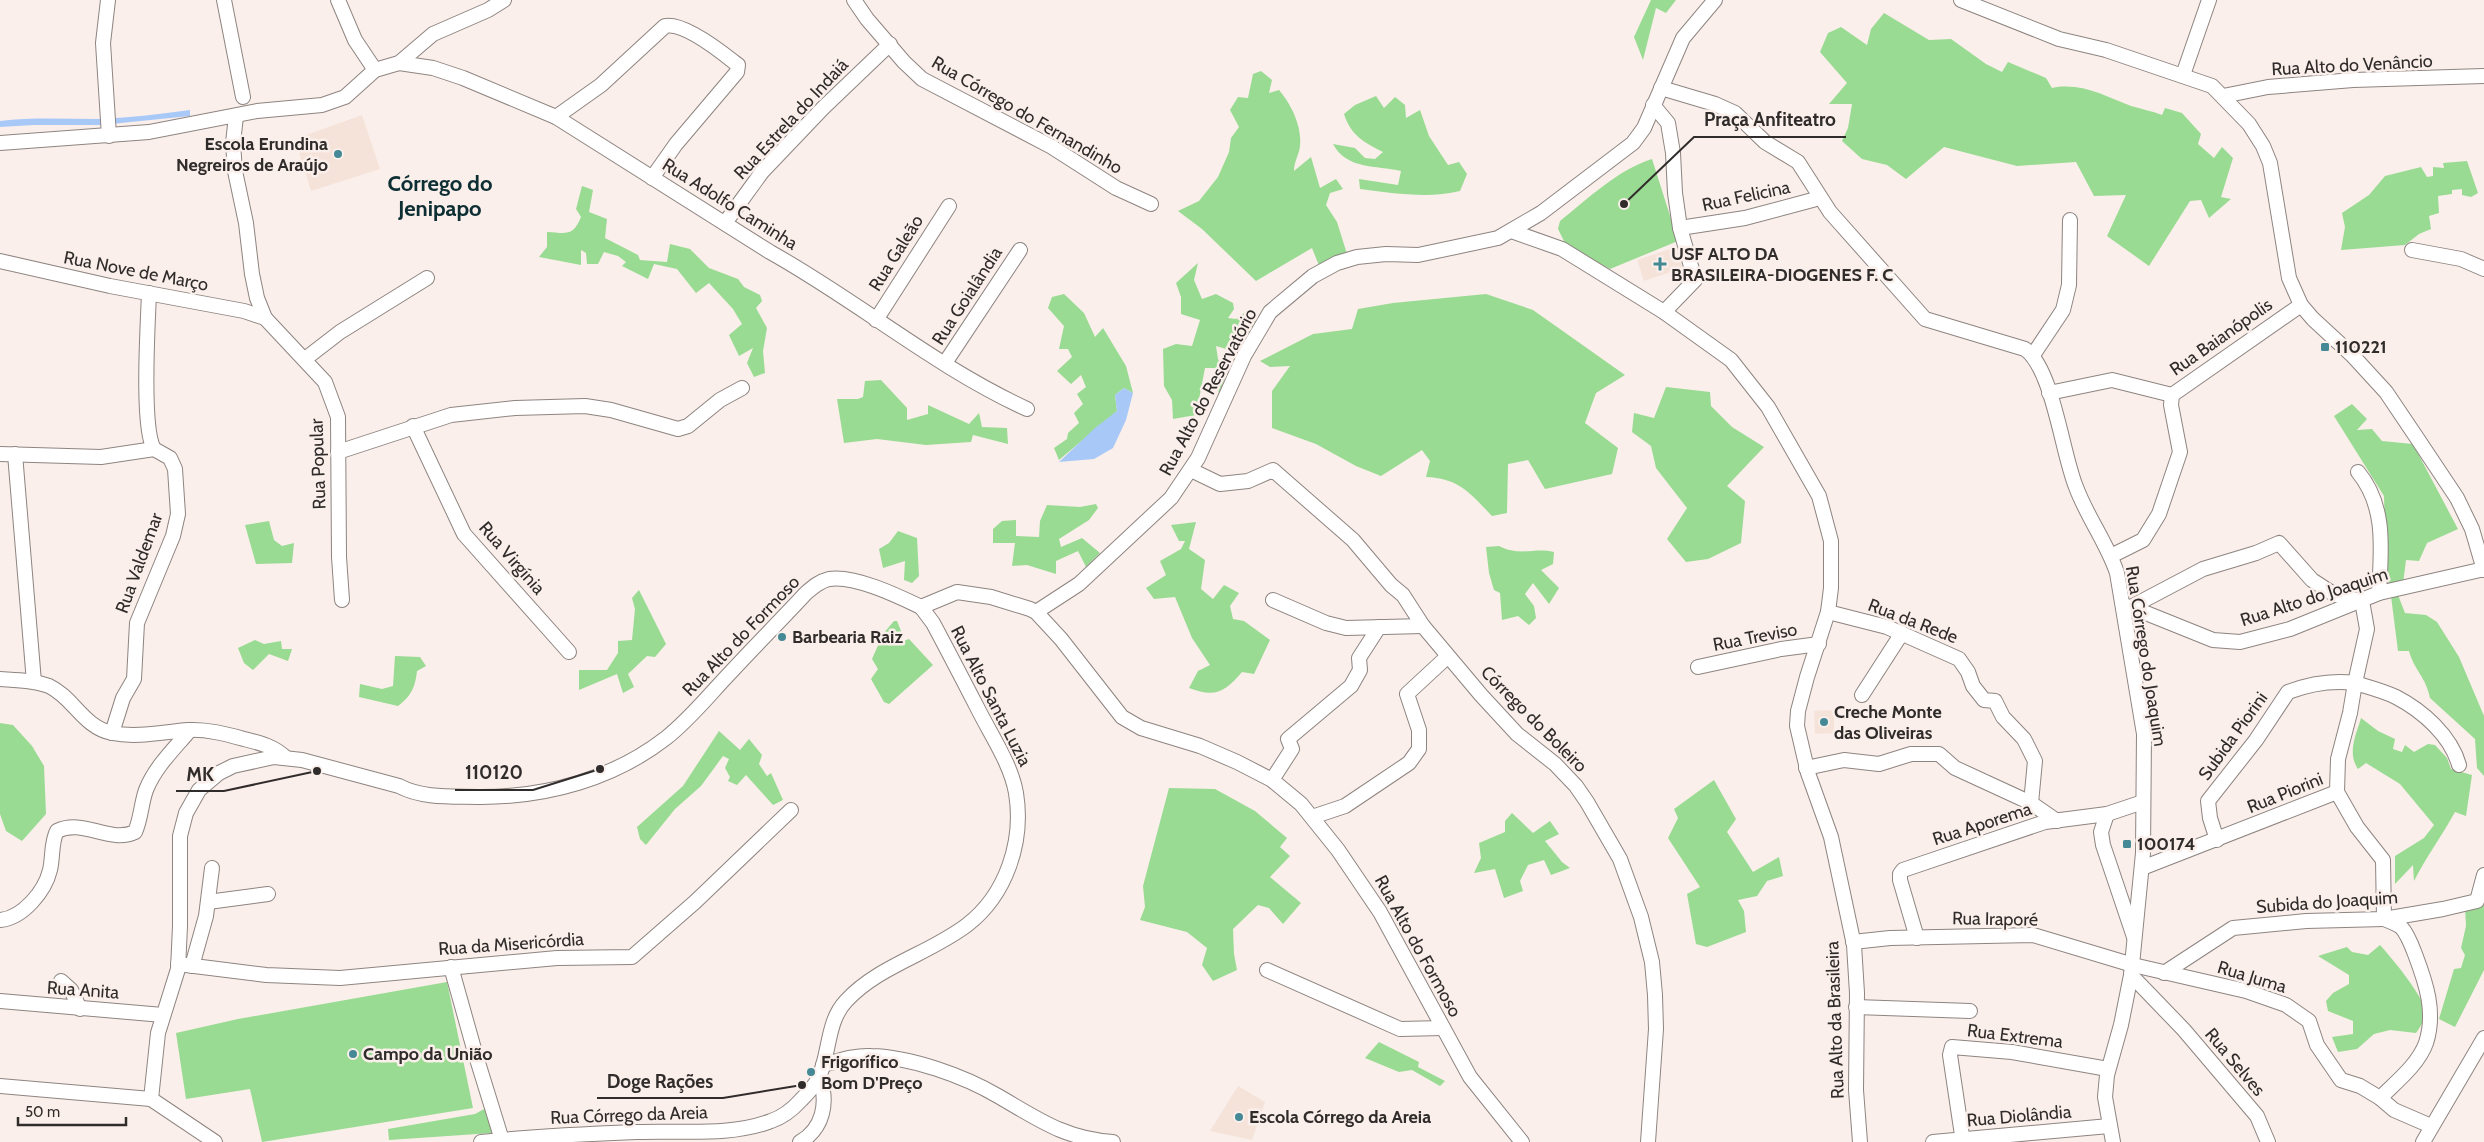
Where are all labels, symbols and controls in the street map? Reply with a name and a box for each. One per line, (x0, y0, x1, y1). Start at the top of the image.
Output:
street label: Rua Alto do Venâncio (2271, 50, 2433, 80)
street label: Rua Córrego do Fernandinho (928, 51, 1126, 179)
street label: Rua Estrela do Indaiá (729, 54, 853, 184)
callout: Praça Anfiteatro (1694, 103, 1846, 137)
text: Praça Anfiteatro (1704, 108, 1836, 131)
place label: Escola Erundina Negreiros de Araújo (176, 133, 328, 176)
marker: Escola Erundina Negreiros de Araújo (332, 148, 344, 160)
street label: Rua Adolfo Caminha (658, 154, 802, 255)
district label: Córrego do Jenipapo (388, 170, 492, 222)
street label: Rua Felicina (1700, 176, 1792, 216)
street label: Rua Galeão (864, 211, 928, 295)
street label: Rua Goialândia (927, 243, 1007, 349)
place label: USF ALTO DA BRASILEIRA-DIOGENES F. C (1671, 243, 1893, 286)
street label: Rua Nove de Março (62, 246, 210, 296)
marker: USF ALTO DA BRASILEIRA-DIOGENES F. C (1653, 257, 1667, 271)
street label: Rua Baianópolis (2166, 294, 2276, 380)
street label: Rua Alto do Reservatório (1155, 304, 1262, 479)
place label: 110221 (2335, 336, 2387, 358)
marker: 110221 (2319, 341, 2331, 353)
street label: Rua Popular (305, 418, 331, 510)
street label: Rua Valdemar (111, 510, 167, 616)
street label: Rua Virgínia (474, 517, 550, 599)
street label: Rua Alto do Joaquim (2238, 563, 2390, 631)
street label: Rua Córrego do Joaquim (2121, 564, 2171, 748)
street label: Rua Alto do Formoso (678, 571, 804, 701)
street label: Rua da Rede (1865, 594, 1961, 648)
street label: Rua Treviso (1711, 618, 1799, 656)
street label: Rua Alto Santa Luzia (946, 622, 1036, 770)
place label: Barbearia Raiz (792, 626, 903, 648)
marker: Barbearia Raiz (776, 631, 788, 643)
street label: Córrego do Boleiro (1476, 661, 1592, 777)
street label: Subida Piorini (2194, 688, 2272, 784)
place label: Creche Monte das Oliveiras (1834, 701, 1942, 744)
marker: Creche Monte das Oliveiras (1818, 716, 1830, 728)
callout: 110120 (455, 756, 533, 790)
callout: MK (176, 757, 224, 791)
text: 110120 (465, 761, 523, 784)
text: MK (186, 763, 214, 786)
street label: Rua Piorini (2244, 768, 2326, 818)
street label: Rua Aporema (1930, 798, 2035, 850)
place label: 100174 (2137, 833, 2195, 855)
marker: 100174 (2121, 838, 2133, 850)
street label: Rua Alto do Formoso (1370, 871, 1466, 1021)
street label: Subida do Joaquim (2255, 886, 2399, 918)
street label: Rua Iraporé (1952, 907, 2038, 931)
street label: Rua da Misericórdia (438, 928, 585, 960)
street label: Rua Alto da Brasileira (1821, 940, 1849, 1099)
street label: Rua Juma (2215, 956, 2290, 998)
street label: Rua Anita (46, 977, 120, 1004)
street label: Rua Extrema (1966, 1019, 2065, 1053)
street label: Rua Selves (2200, 1024, 2270, 1100)
place label: Campo da União (363, 1043, 493, 1065)
marker: Campo da União (347, 1048, 359, 1060)
place label: Frigorífico Bom D'Preço (821, 1051, 923, 1094)
callout: Doge Rações (597, 1064, 723, 1098)
marker: Frigorífico Bom D'Preço (805, 1066, 817, 1078)
text: Doge Rações (607, 1070, 713, 1093)
scale bar (18, 1094, 125, 1126)
street label: Rua Diolândia (1966, 1100, 2073, 1132)
street label: Rua Córrego da Areia (550, 1101, 709, 1129)
text: 50 m (25, 1103, 60, 1121)
place label: Escola Córrego da Areia (1249, 1106, 1431, 1128)
marker: Escola Córrego da Areia (1233, 1111, 1245, 1123)

